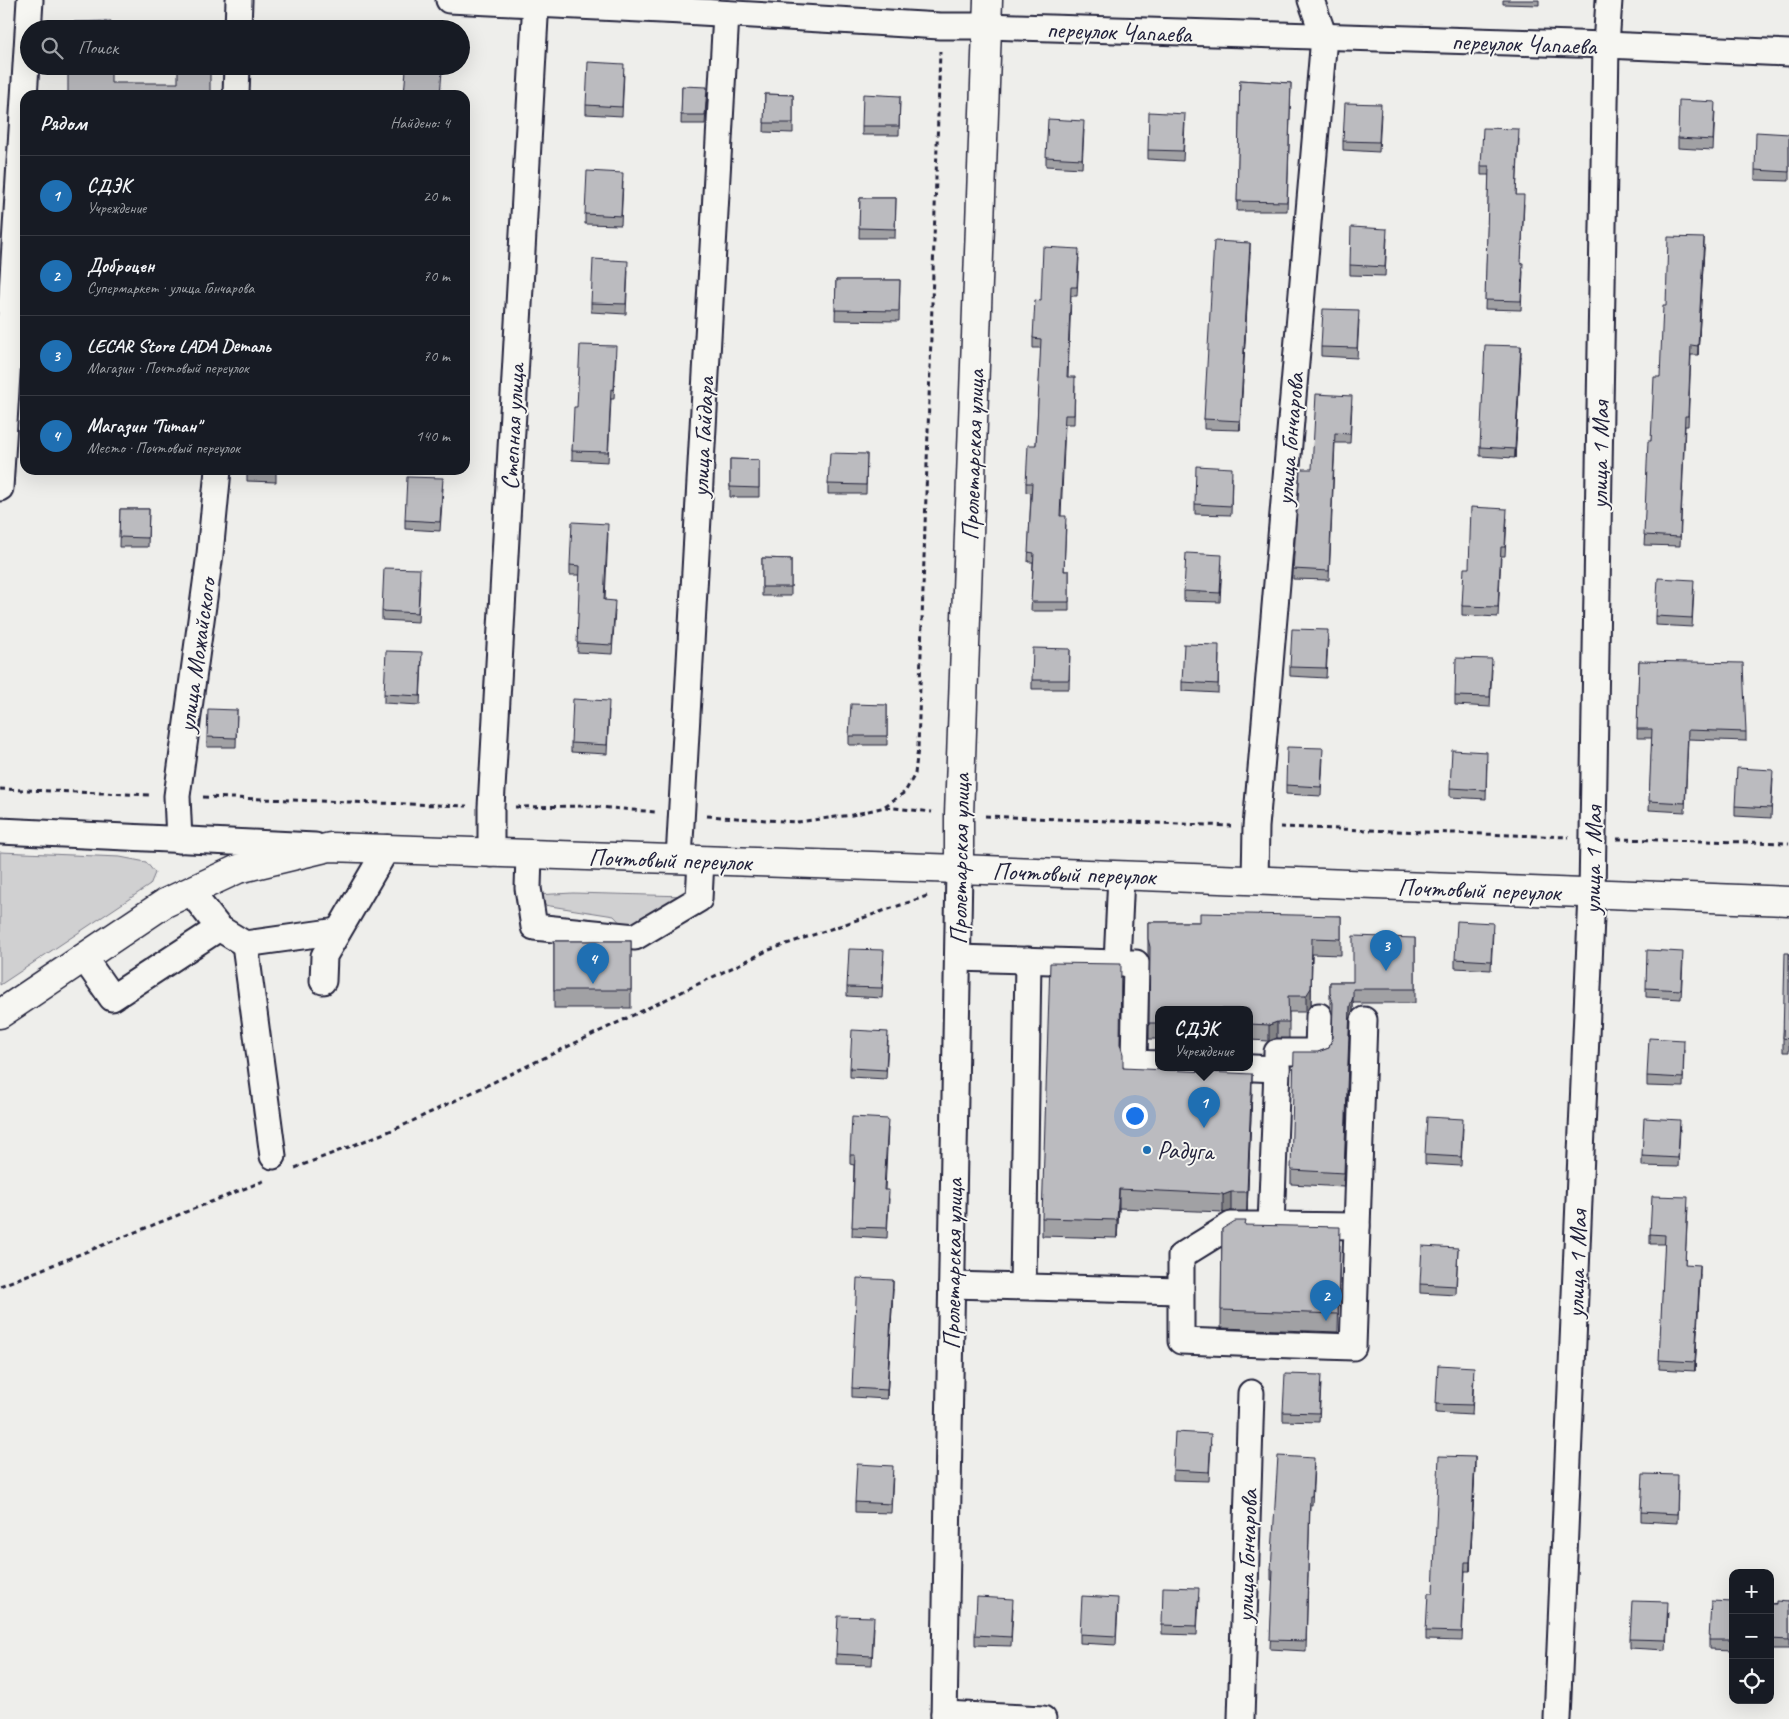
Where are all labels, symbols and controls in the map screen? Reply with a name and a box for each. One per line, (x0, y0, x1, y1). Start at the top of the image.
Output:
street label: переулок Чапаева (1046, 13, 1194, 51)
search box (20, 20, 470, 75)
street label: переулок Чапаева (1451, 25, 1599, 63)
icon: search (38, 34, 66, 62)
text: Поиск (78, 36, 118, 60)
text: Рядом (40, 110, 87, 136)
text: Найдено: 4 (390, 113, 450, 133)
text: СДЭК (87, 174, 131, 198)
text: 1 (52, 186, 60, 206)
text: 20 m (423, 186, 450, 206)
text: Учреждение (87, 198, 146, 218)
text: Доброцен (87, 254, 154, 278)
text: 2 (52, 266, 60, 286)
text: 70 m (423, 266, 450, 286)
text: Супермаркет · улица Гончарова (87, 278, 254, 298)
text: LECAR Store LADA Dеталь (87, 334, 271, 358)
text: 3 (52, 346, 60, 366)
text: 70 m (423, 346, 450, 366)
text: Магазин · Почтовый переулок (87, 358, 249, 378)
street label: Степная улица (494, 360, 532, 491)
street label: Пролетарская улица (954, 367, 992, 541)
street label: улица Гончарова (1268, 369, 1312, 509)
street label: улица Гайдара (684, 374, 722, 500)
street label: улица 1 Мая (1583, 398, 1617, 511)
text: Магазин "Титан" (87, 414, 201, 438)
text: 4 (52, 426, 60, 446)
text: 140 m (416, 426, 450, 446)
text: Место · Почтовый переулок (87, 438, 240, 458)
street label: улица Можайского (170, 573, 224, 736)
street label: Пролетарская улица (943, 771, 978, 945)
street label: улица 1 Мая (1576, 803, 1610, 916)
street label: Почтовый переулок (588, 841, 755, 879)
street label: Почтовый переулок (992, 855, 1159, 893)
street label: Почтовый переулок (1397, 871, 1564, 909)
pin: 3 (1370, 930, 1402, 971)
pin: 4 (577, 943, 609, 984)
popup (1155, 1006, 1253, 1071)
text: СДЭК (1174, 1017, 1218, 1041)
text: Учреждение (1174, 1041, 1234, 1061)
pin: 1 (1188, 1087, 1220, 1128)
your location (1122, 1103, 1148, 1129)
place label: Радуга (1157, 1135, 1216, 1167)
marker: Радуга (1141, 1144, 1153, 1156)
street label: Пролетарская улица (936, 1176, 971, 1350)
street label: улица 1 Мая (1559, 1207, 1595, 1321)
pin: 2 (1310, 1280, 1342, 1321)
street label: улица Гончарова (1229, 1487, 1265, 1625)
map controls (1729, 1569, 1774, 1704)
button: + (1729, 1569, 1774, 1614)
button: − (1729, 1614, 1774, 1659)
button: locate (1729, 1659, 1774, 1704)

